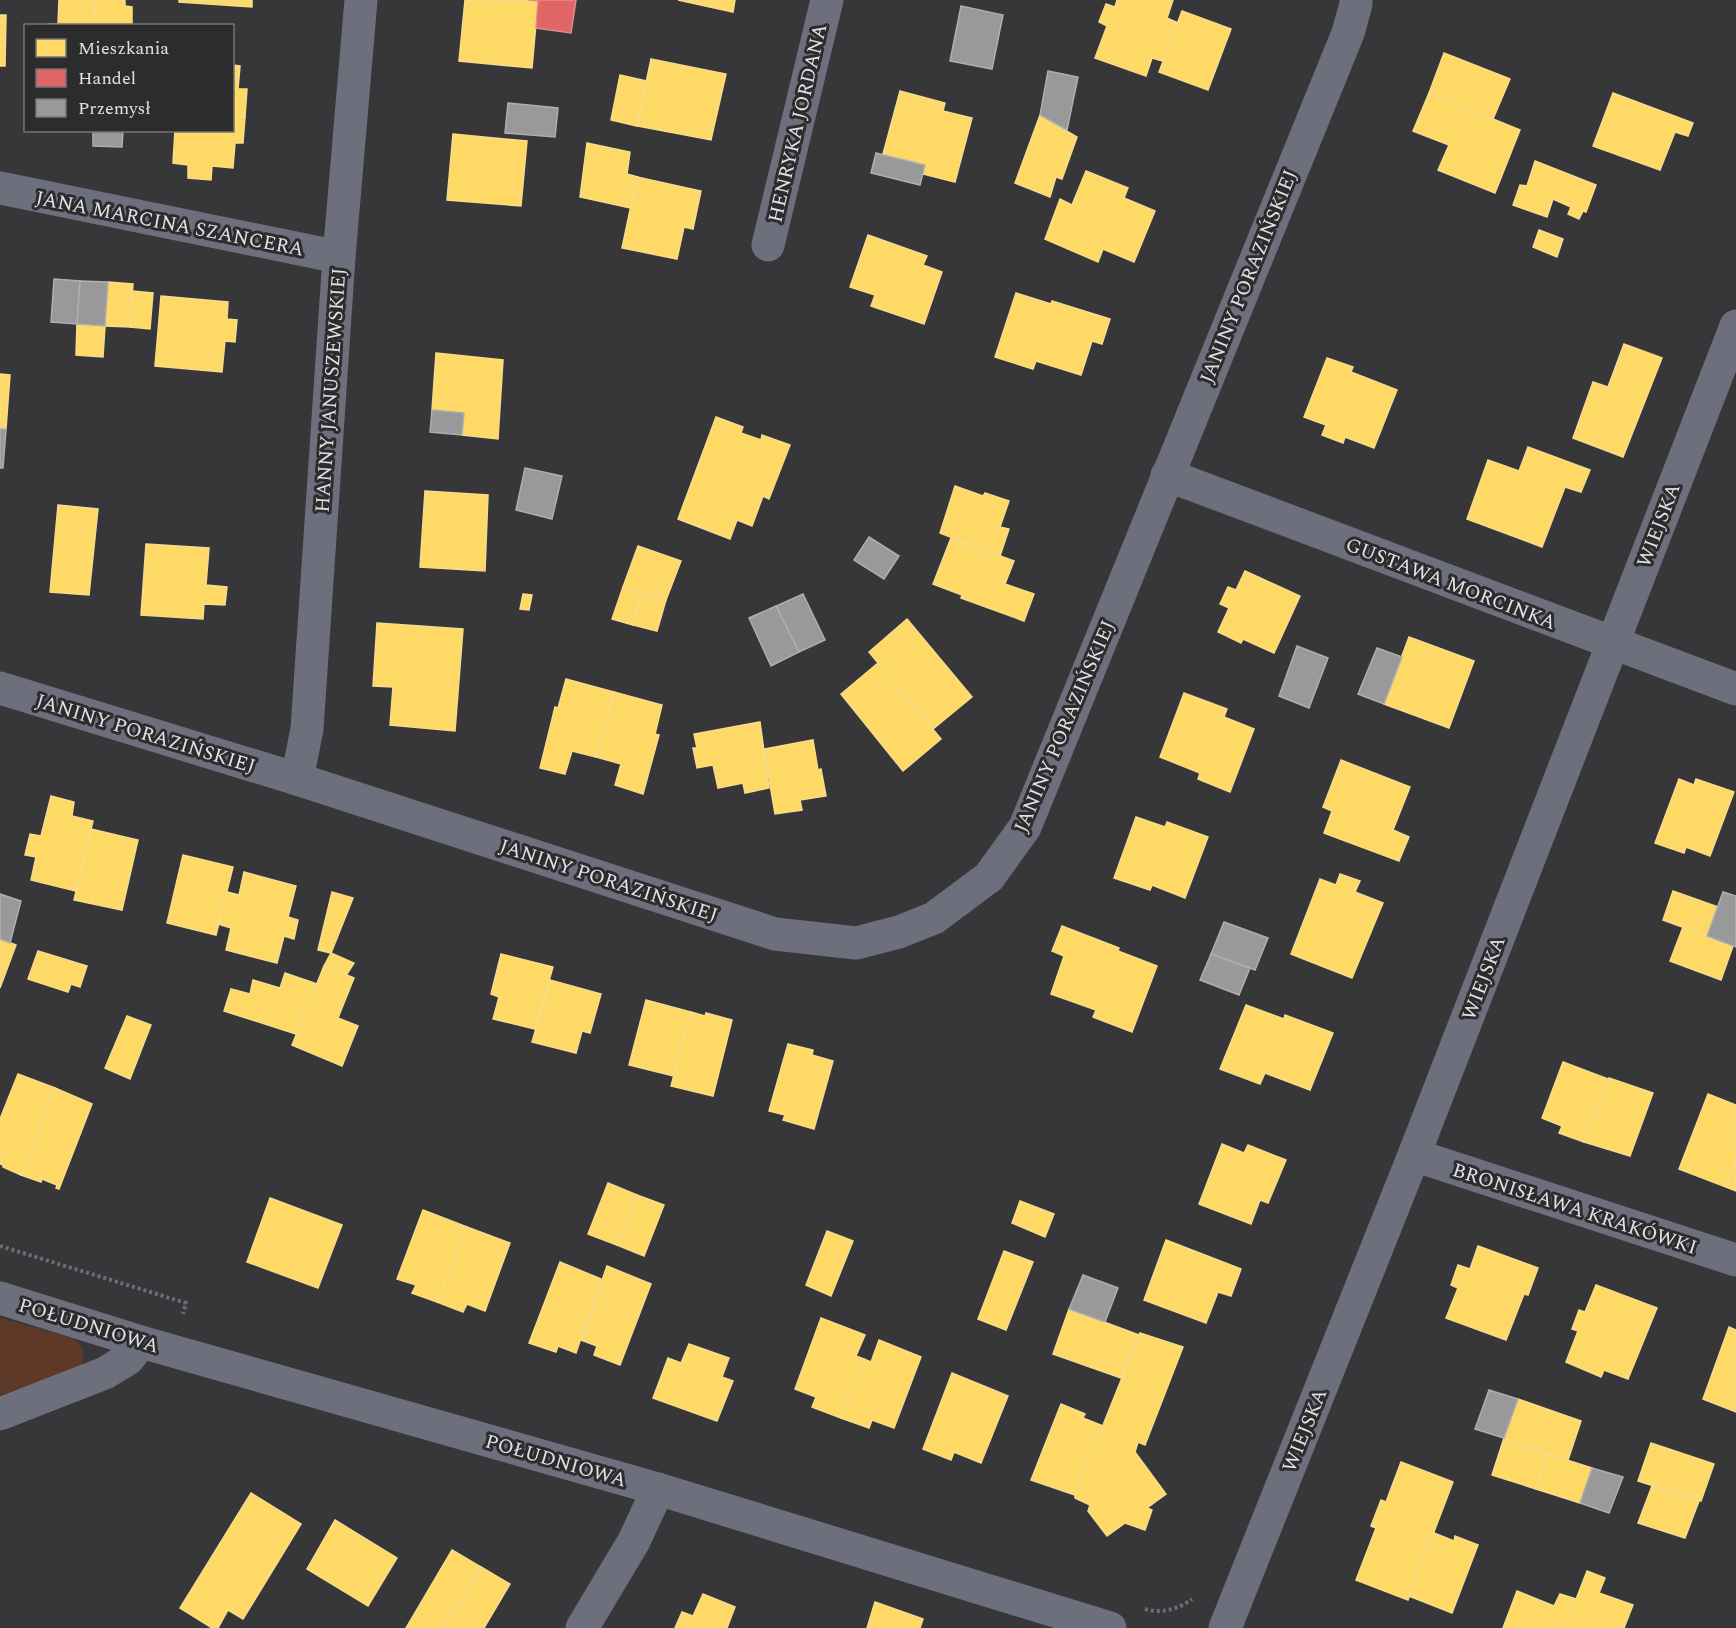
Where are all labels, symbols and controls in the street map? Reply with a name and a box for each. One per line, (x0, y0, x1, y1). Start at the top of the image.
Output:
street label: HENRYKA JORDANA (760, 21, 835, 226)
legend (24, 24, 234, 132)
text: Mieszkania (78, 35, 169, 62)
text: Handel (78, 65, 136, 92)
text: Przemysł (78, 95, 151, 122)
street label: JANINY PORAZIŃSKIEJ (1192, 165, 1306, 388)
street label: JANA MARCINA SZANCERA (33, 183, 306, 265)
street label: HANNY JANUSZEWSKIEJ (307, 266, 355, 514)
street label: WIEJSKA (1629, 479, 1689, 572)
street label: GUSTAWA MORCINKA (1341, 530, 1560, 638)
street label: JANINY PORAZIŃSKIEJ (1006, 615, 1123, 837)
street label: JANINY PORAZIŃSKIEJ (32, 686, 259, 782)
street label: JANINY PORAZIŃSKIEJ (495, 831, 722, 931)
street label: WIEJSKA (1454, 932, 1514, 1025)
street label: BRONISŁAWA KRAKÓWKI (1448, 1155, 1701, 1263)
street label: POŁUDNIOWA (15, 1290, 163, 1362)
street label: WIEJSKA (1275, 1384, 1335, 1477)
street label: POŁUDNIOWA (482, 1426, 630, 1495)

